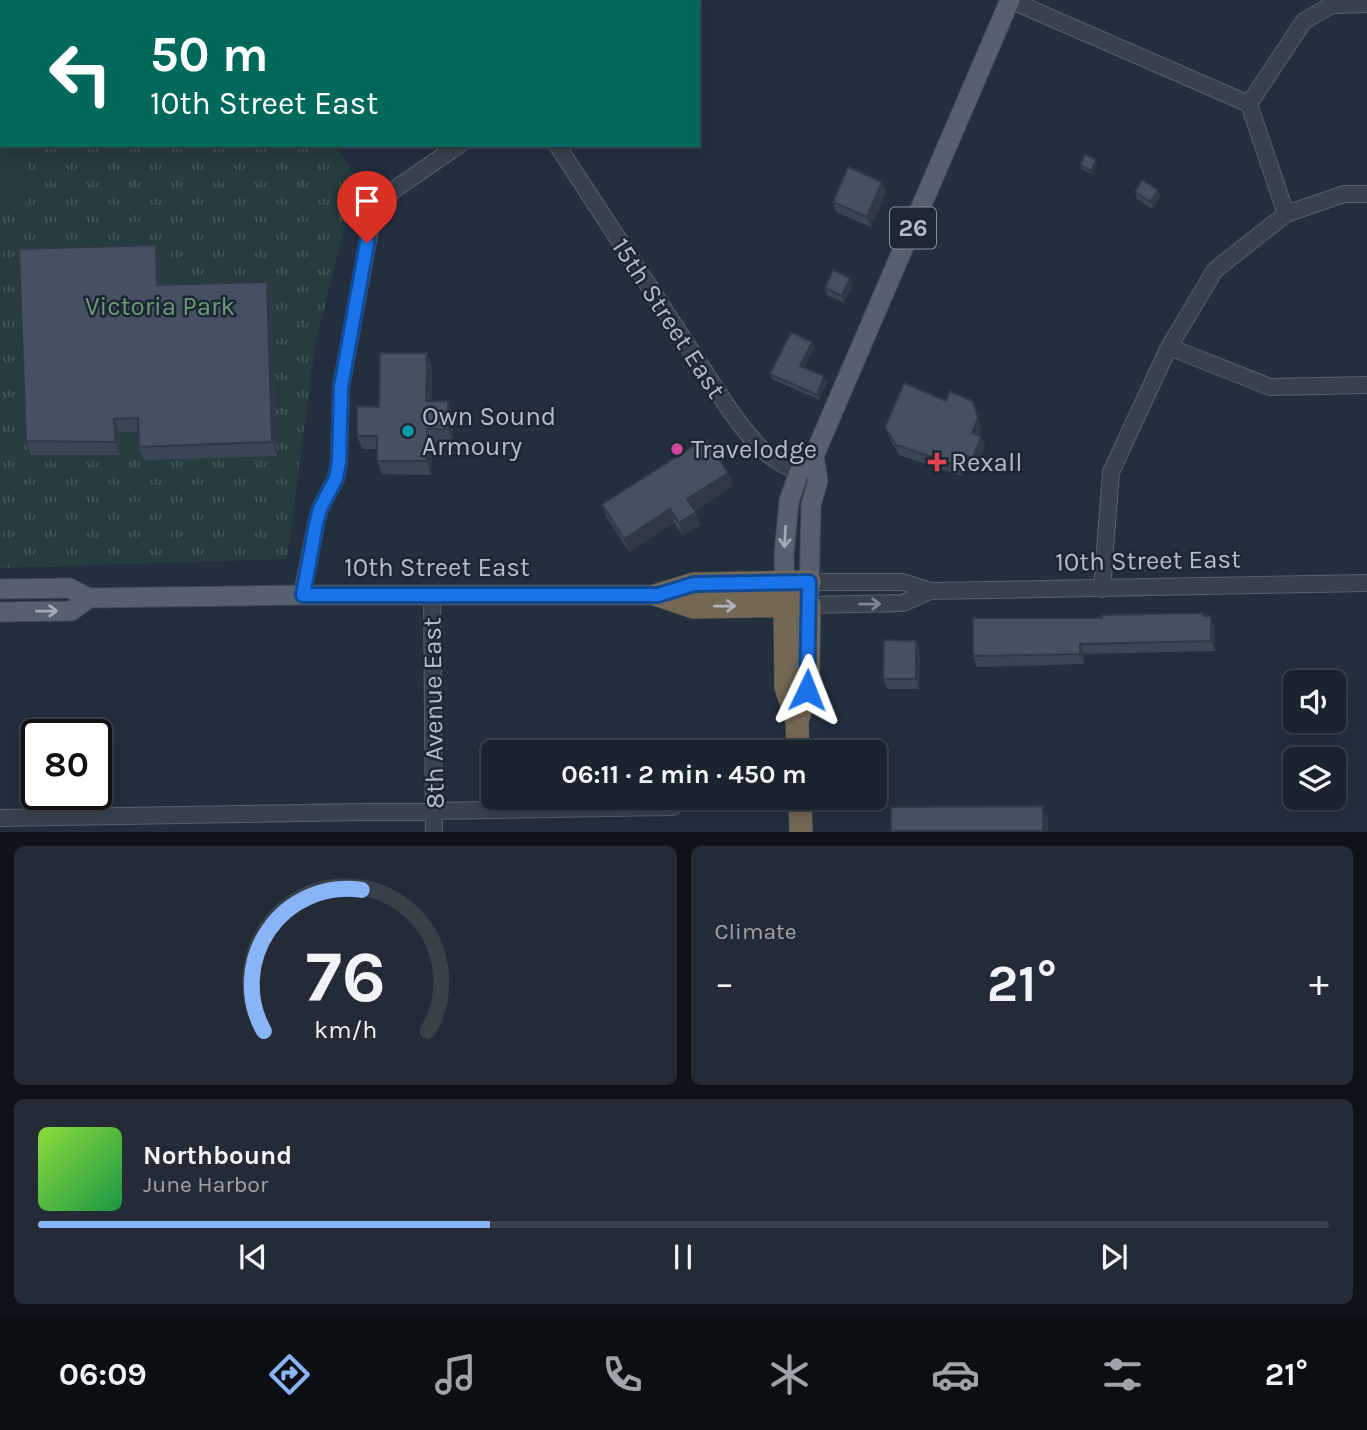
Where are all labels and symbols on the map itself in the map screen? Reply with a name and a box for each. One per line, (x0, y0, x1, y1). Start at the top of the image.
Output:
pin (337, 171, 397, 243)
road number: 26 (890, 208, 936, 248)
street label: 15th Street East (605, 232, 732, 404)
park label: Victoria Park (85, 291, 235, 322)
place label: Own Sound Armoury (422, 401, 556, 462)
marker: Own Sound Armoury (400, 423, 416, 439)
place label: Travelodge (691, 434, 817, 465)
marker: Travelodge (669, 441, 685, 457)
place label: Rexall (951, 447, 1022, 478)
marker: Rexall (929, 454, 945, 470)
one-way arrow (778, 526, 791, 549)
street label: 10th Street East (1055, 543, 1241, 578)
street label: 10th Street East (344, 552, 530, 583)
one-way arrow (859, 597, 882, 610)
one-way arrow (713, 599, 736, 613)
one-way arrow (35, 604, 58, 618)
street label: 8th Avenue East (416, 617, 451, 809)
position arrow (770, 653, 844, 727)
speed limit sign: 80 (21, 719, 112, 810)

